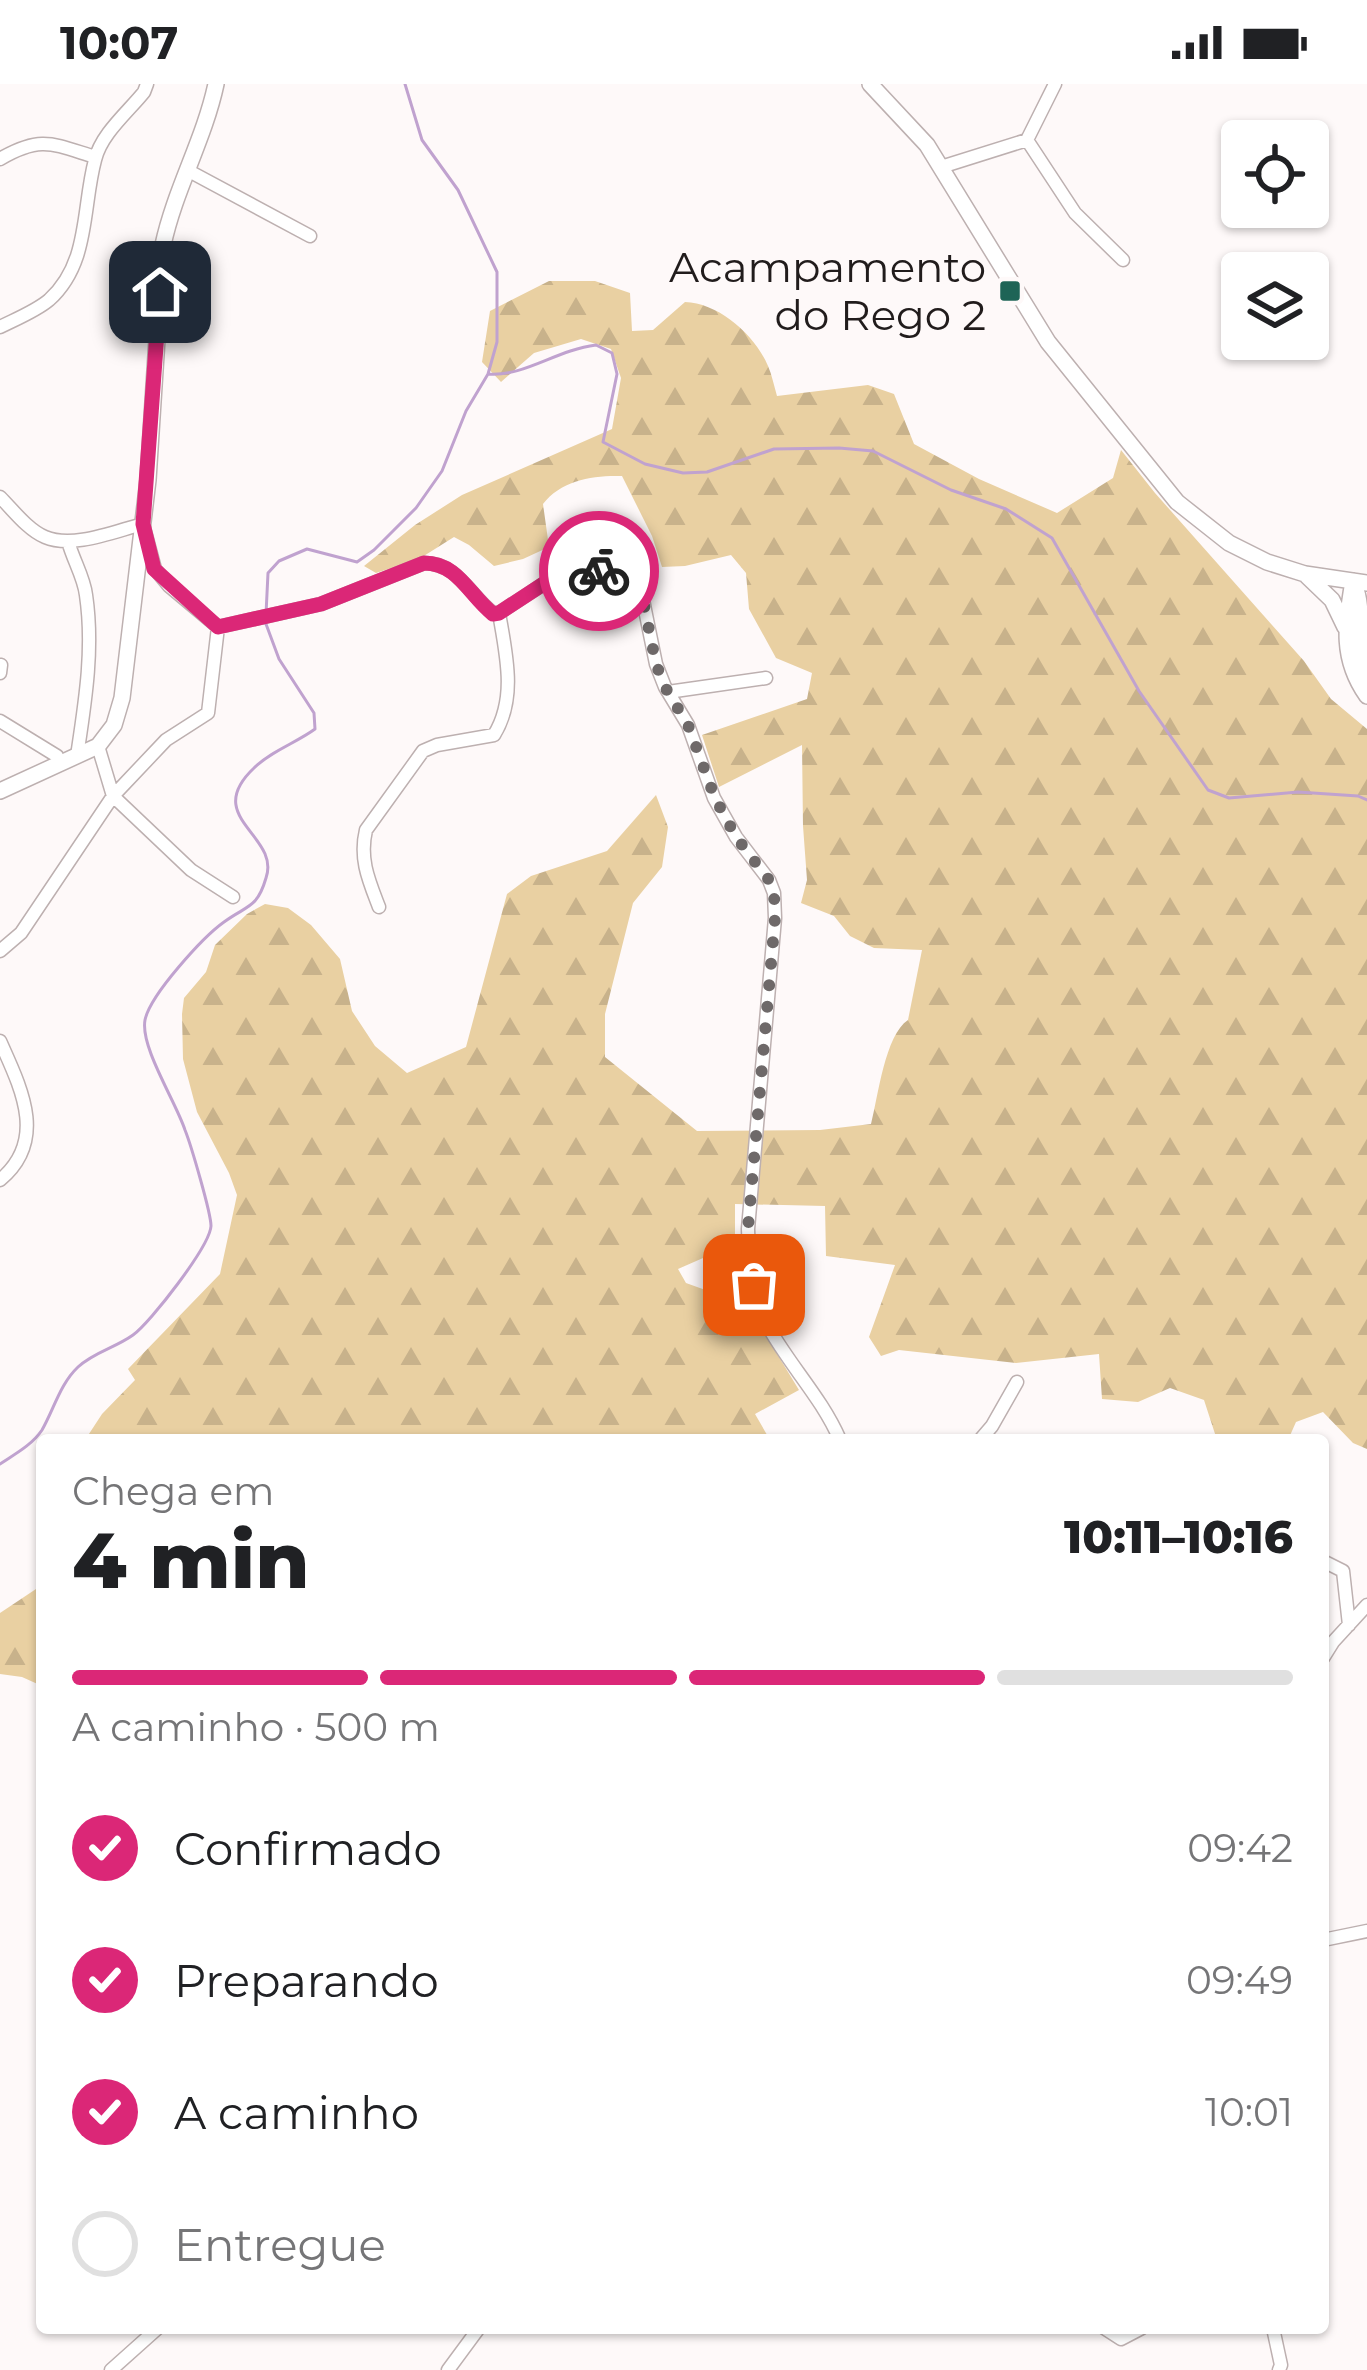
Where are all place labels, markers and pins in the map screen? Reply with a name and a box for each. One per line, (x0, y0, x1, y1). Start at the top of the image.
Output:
pin (109, 241, 211, 343)
place label: Acampamento do Rego 2 (669, 241, 986, 341)
marker: Acampamento do Rego 2 (997, 278, 1023, 304)
pin (703, 1234, 805, 1336)

